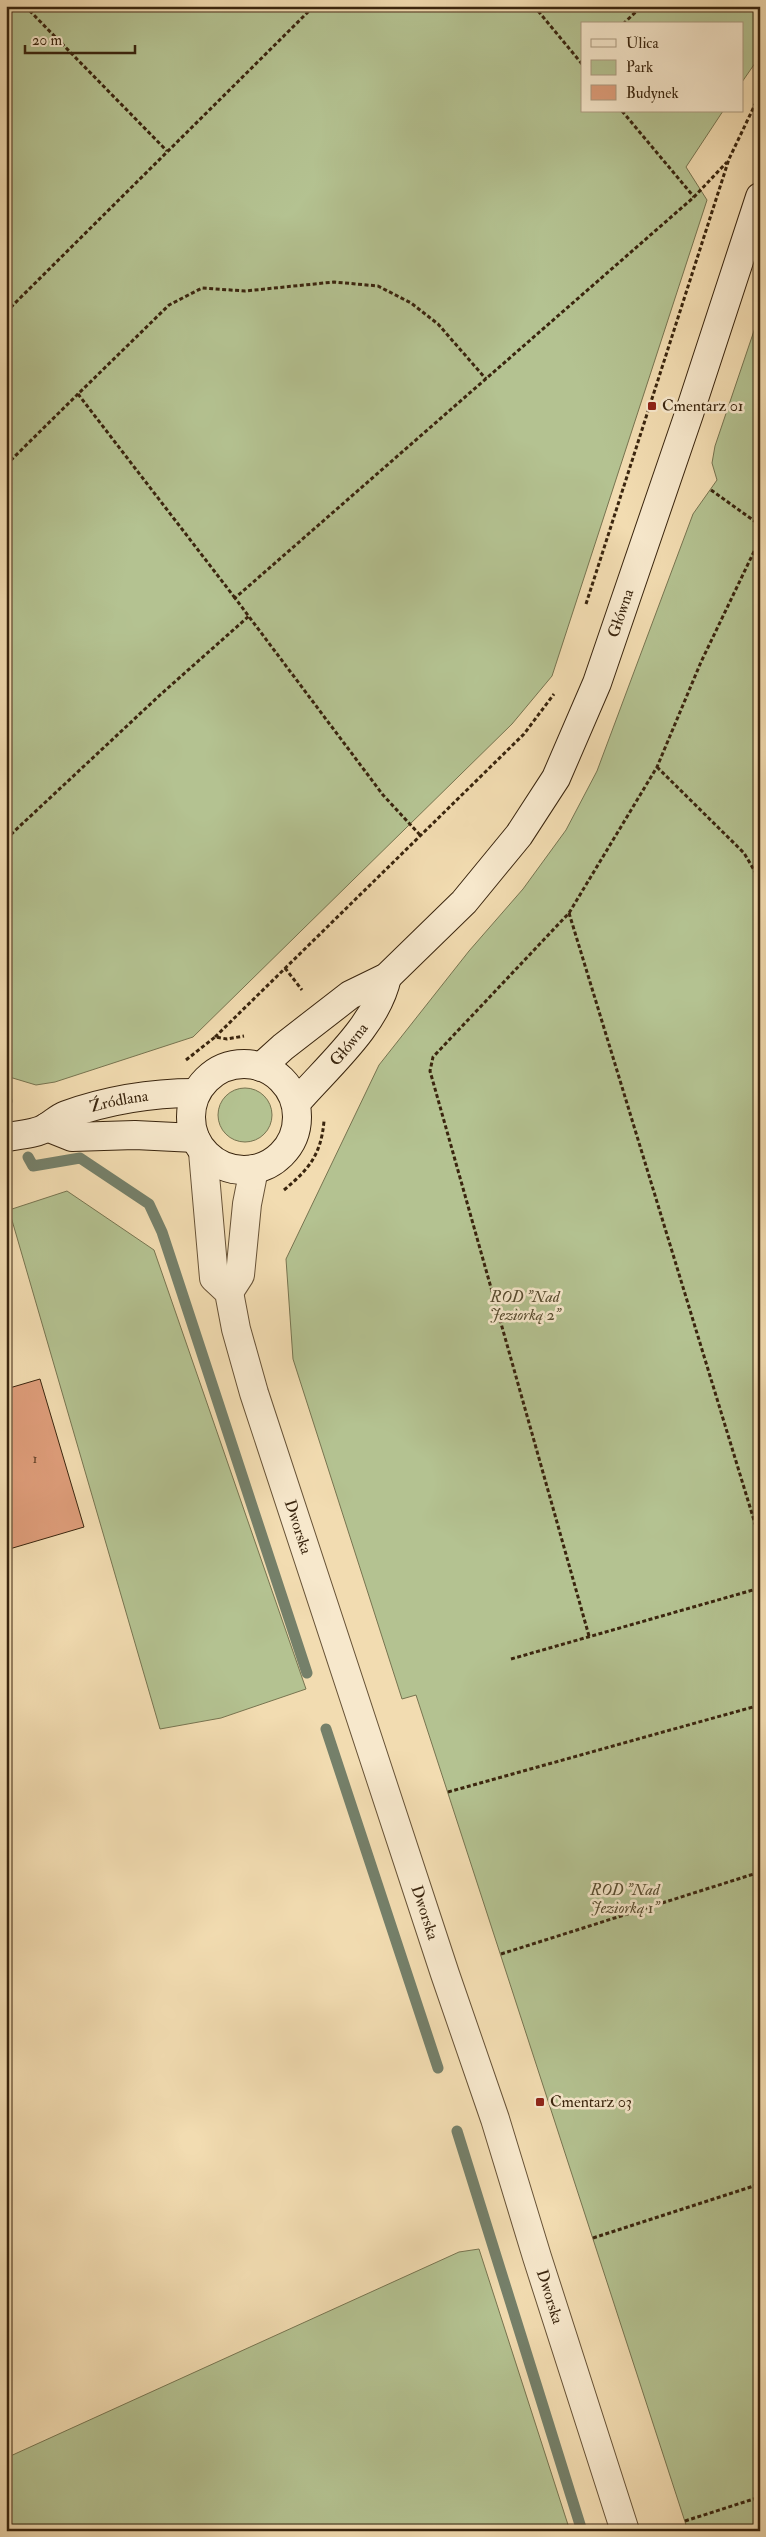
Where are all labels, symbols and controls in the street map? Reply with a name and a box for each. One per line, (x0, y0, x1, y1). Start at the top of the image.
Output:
scale bar (25, 22, 135, 54)
legend (581, 22, 744, 112)
text: 20 m (32, 31, 62, 50)
text: Ulica (626, 34, 659, 53)
text: Park (626, 58, 653, 77)
text: Budynek (626, 84, 679, 103)
place label: Cmentarz 01 (662, 396, 743, 416)
marker: Cmentarz 01 (646, 400, 658, 412)
street label: Główna (603, 586, 639, 640)
street label: Główna (325, 1019, 373, 1070)
street label: Źródlana (87, 1086, 150, 1117)
park label: ROD "Nad Jeziorką 2" (489, 1287, 562, 1325)
house number: 1 (33, 1450, 38, 1467)
street label: Dworska (280, 1497, 316, 1557)
park label: ROD "Nad Jeziorką 1" (589, 1880, 661, 1918)
street label: Dworska (407, 1883, 443, 1943)
place label: Cmentarz 03 (550, 2092, 632, 2112)
marker: Cmentarz 03 (534, 2096, 546, 2108)
street label: Dworska (532, 2267, 568, 2327)

